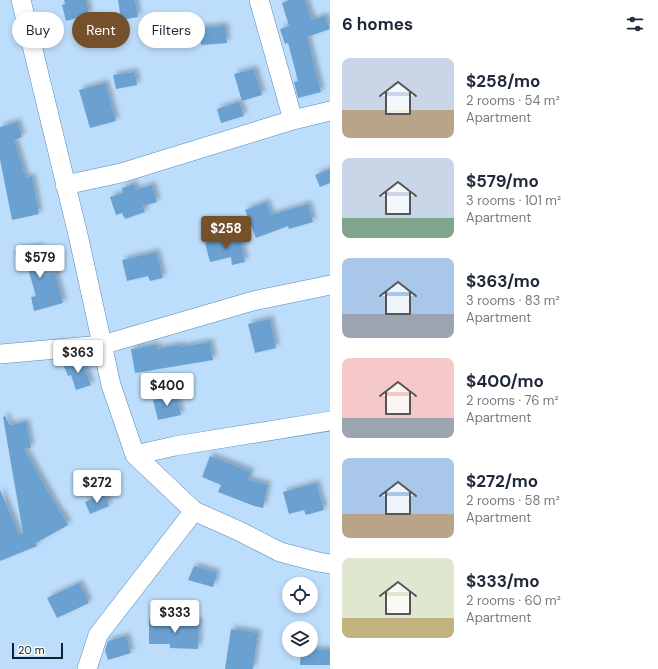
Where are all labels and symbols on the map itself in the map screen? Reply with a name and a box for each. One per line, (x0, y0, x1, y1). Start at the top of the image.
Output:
pin: $258 (202, 216, 250, 250)
pin: $579 (16, 245, 64, 279)
pin: $363 (54, 340, 102, 374)
pin: $400 (143, 373, 191, 407)
pin: $272 (73, 470, 121, 504)
pin: $333 (151, 600, 199, 634)
scale bar (12, 641, 63, 660)

